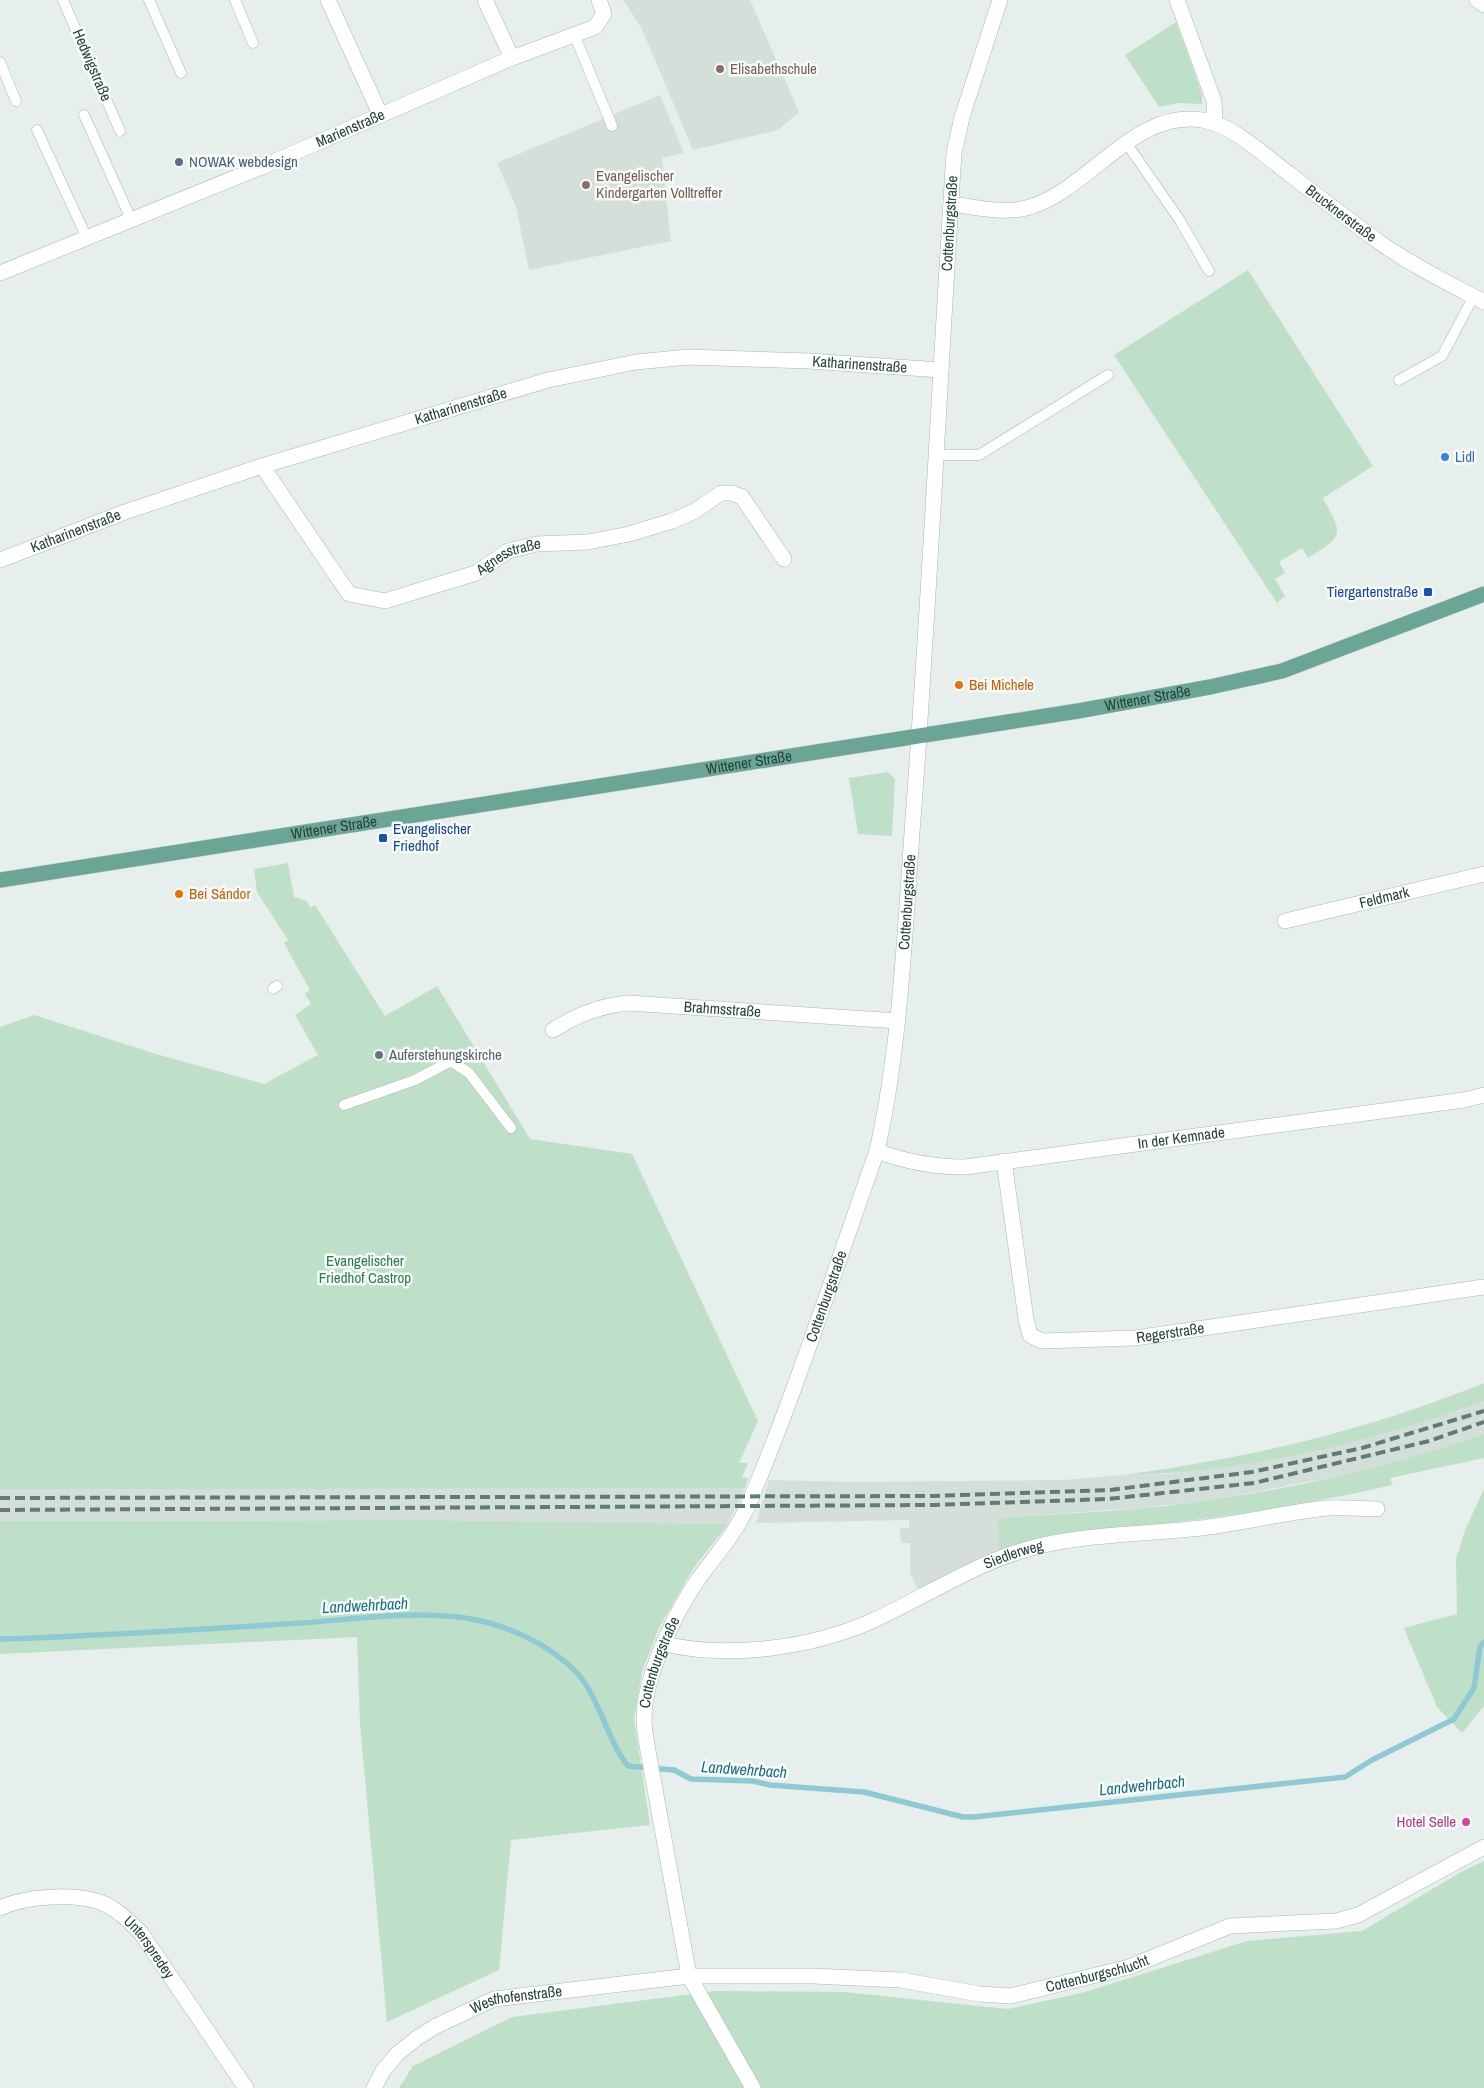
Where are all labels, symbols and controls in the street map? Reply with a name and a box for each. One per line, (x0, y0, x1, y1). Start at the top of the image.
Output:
street label: Hedwigstraße (68, 25, 117, 104)
place label: Elisabethschule (730, 58, 817, 79)
marker: Elisabethschule (714, 63, 726, 75)
street label: Marienstraße (312, 104, 388, 152)
place label: NOWAK webdesign (189, 151, 298, 172)
marker: NOWAK webdesign (173, 156, 185, 168)
place label: Evangelischer Kindergarten Volltreffer (596, 165, 722, 203)
street label: Cottenburgstraße (936, 175, 963, 272)
marker: Evangelischer Kindergarten Volltreffer (580, 179, 592, 191)
street label: Brucknerstraße (1301, 179, 1381, 247)
street label: Katharinenstraße (812, 350, 908, 378)
street label: Katharinenstraße (412, 382, 509, 429)
place label: Lidl (1455, 446, 1475, 467)
marker: Lidl (1439, 451, 1451, 463)
street label: Katharinenstraße (27, 504, 124, 557)
street label: Agnesstraße (471, 533, 541, 580)
place label: Tiergartenstraße (1327, 581, 1418, 602)
marker: Tiergartenstraße (1422, 586, 1434, 598)
place label: Bei Michele (969, 674, 1034, 695)
marker: Bei Michele (953, 679, 965, 691)
street label: Wittener Straße (1103, 680, 1192, 716)
street label: Wittener Straße (704, 745, 793, 779)
street label: Wittener Straße (289, 810, 379, 844)
place label: Evangelischer Friedhof (393, 818, 471, 856)
marker: Evangelischer Friedhof (377, 832, 389, 844)
street label: Cottenburgstraße (893, 853, 920, 951)
street label: Feldmark (1357, 881, 1412, 913)
place label: Bei Sándor (189, 883, 251, 904)
marker: Bei Sándor (173, 888, 185, 900)
street label: Brahmsstraße (683, 996, 762, 1022)
place label: Auferstehungskirche (388, 1044, 502, 1065)
marker: Auferstehungskirche (373, 1049, 385, 1061)
street label: In der Kemnade (1136, 1121, 1226, 1154)
street label: Cottenburgstraße (800, 1247, 852, 1345)
park label: Evangelischer Friedhof Castrop (319, 1250, 411, 1288)
street label: Regerstraße (1135, 1317, 1206, 1348)
street label: Siedlerweg (980, 1534, 1045, 1574)
water label: Landwehrbach (321, 1592, 409, 1618)
street label: Cottenburgstraße (634, 1613, 685, 1709)
water label: Landwehrbach (700, 1755, 788, 1783)
water label: Landwehrbach (1098, 1770, 1186, 1800)
place label: Hotel Selle (1397, 1811, 1456, 1832)
marker: Hotel Selle (1460, 1816, 1472, 1828)
street label: Unterspredey (119, 1911, 180, 1983)
street label: Cottenburgschlucht (1043, 1949, 1152, 1997)
street label: Westhofenstraße (467, 1980, 563, 2019)

